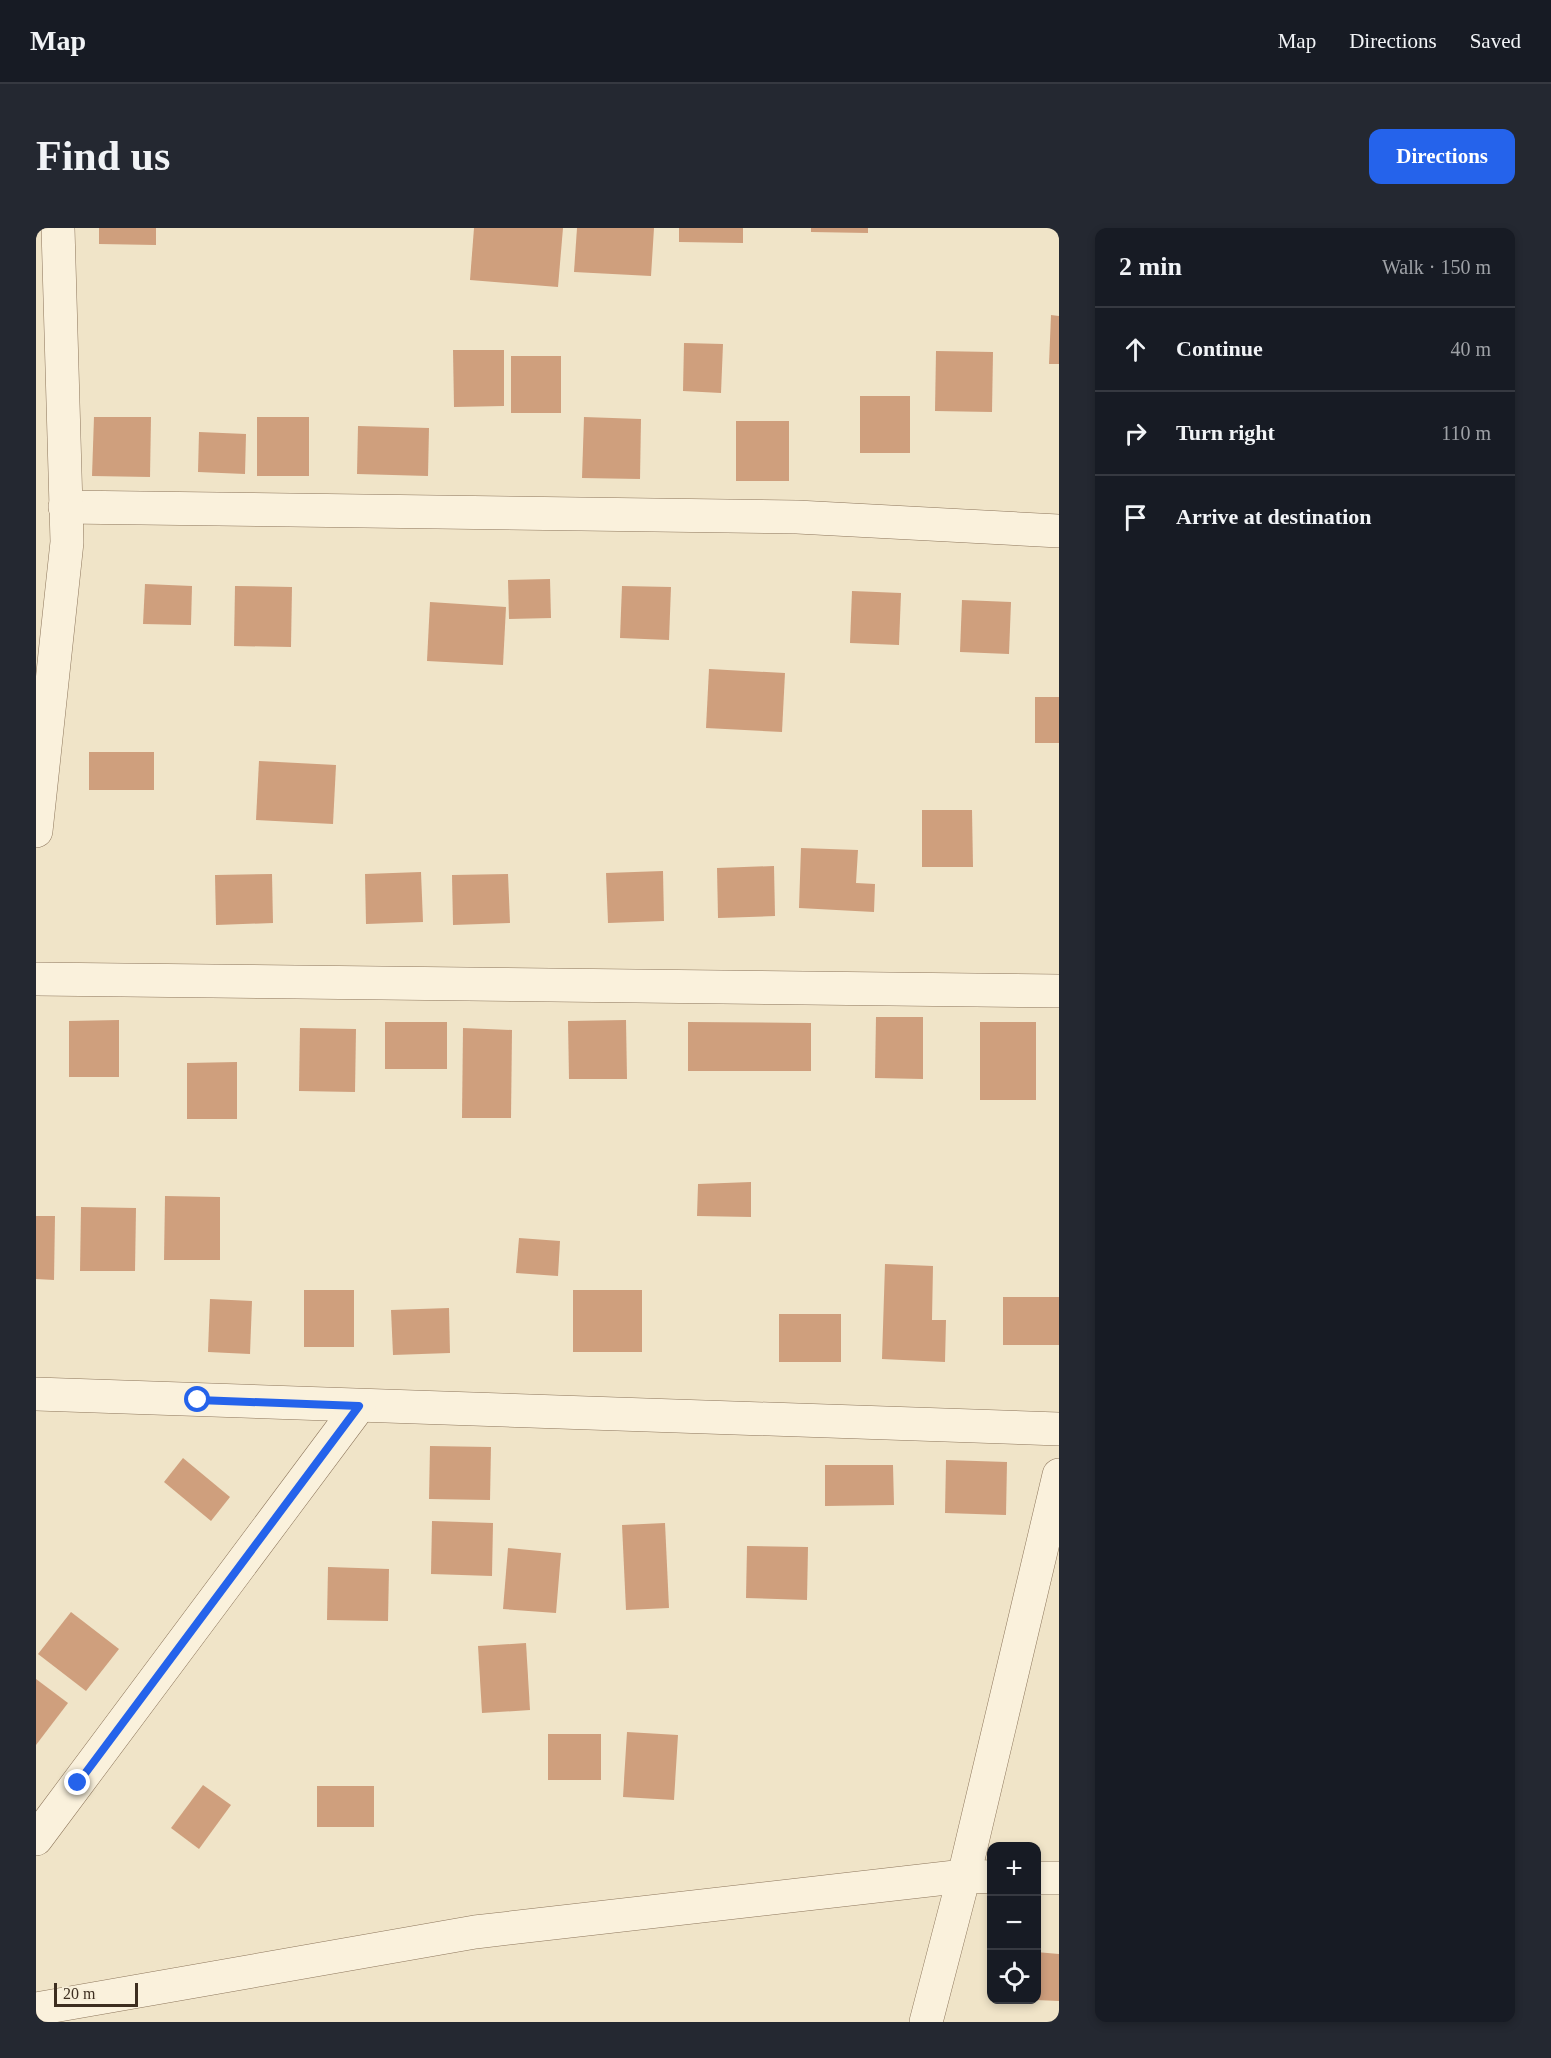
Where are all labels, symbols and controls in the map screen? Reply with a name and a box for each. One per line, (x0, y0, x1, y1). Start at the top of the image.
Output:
text: Map (30, 25, 86, 56)
text: Map (1278, 29, 1316, 53)
text: Directions (1349, 29, 1437, 53)
text: Saved (1470, 29, 1521, 53)
button: Directions (1369, 129, 1515, 184)
text: Find us (36, 133, 170, 179)
text: 2 min (1119, 252, 1182, 281)
text: Walk · 150 m (1382, 256, 1491, 278)
icon: ahead (1119, 333, 1152, 366)
text: Continue (1176, 336, 1263, 361)
text: 40 m (1450, 338, 1491, 360)
icon: right (1119, 417, 1152, 450)
text: Turn right (1176, 420, 1275, 445)
text: 110 m (1441, 422, 1491, 444)
icon: arrive (1119, 501, 1152, 534)
text: Arrive at destination (1176, 504, 1372, 529)
route start (184, 1386, 210, 1412)
route end (64, 1769, 90, 1795)
map controls (987, 1842, 1041, 2004)
button: + (987, 1842, 1041, 1896)
button: − (987, 1896, 1041, 1950)
button: locate (987, 1950, 1041, 2004)
scale bar (54, 1980, 138, 2008)
text: 20 m (63, 1985, 95, 2002)

